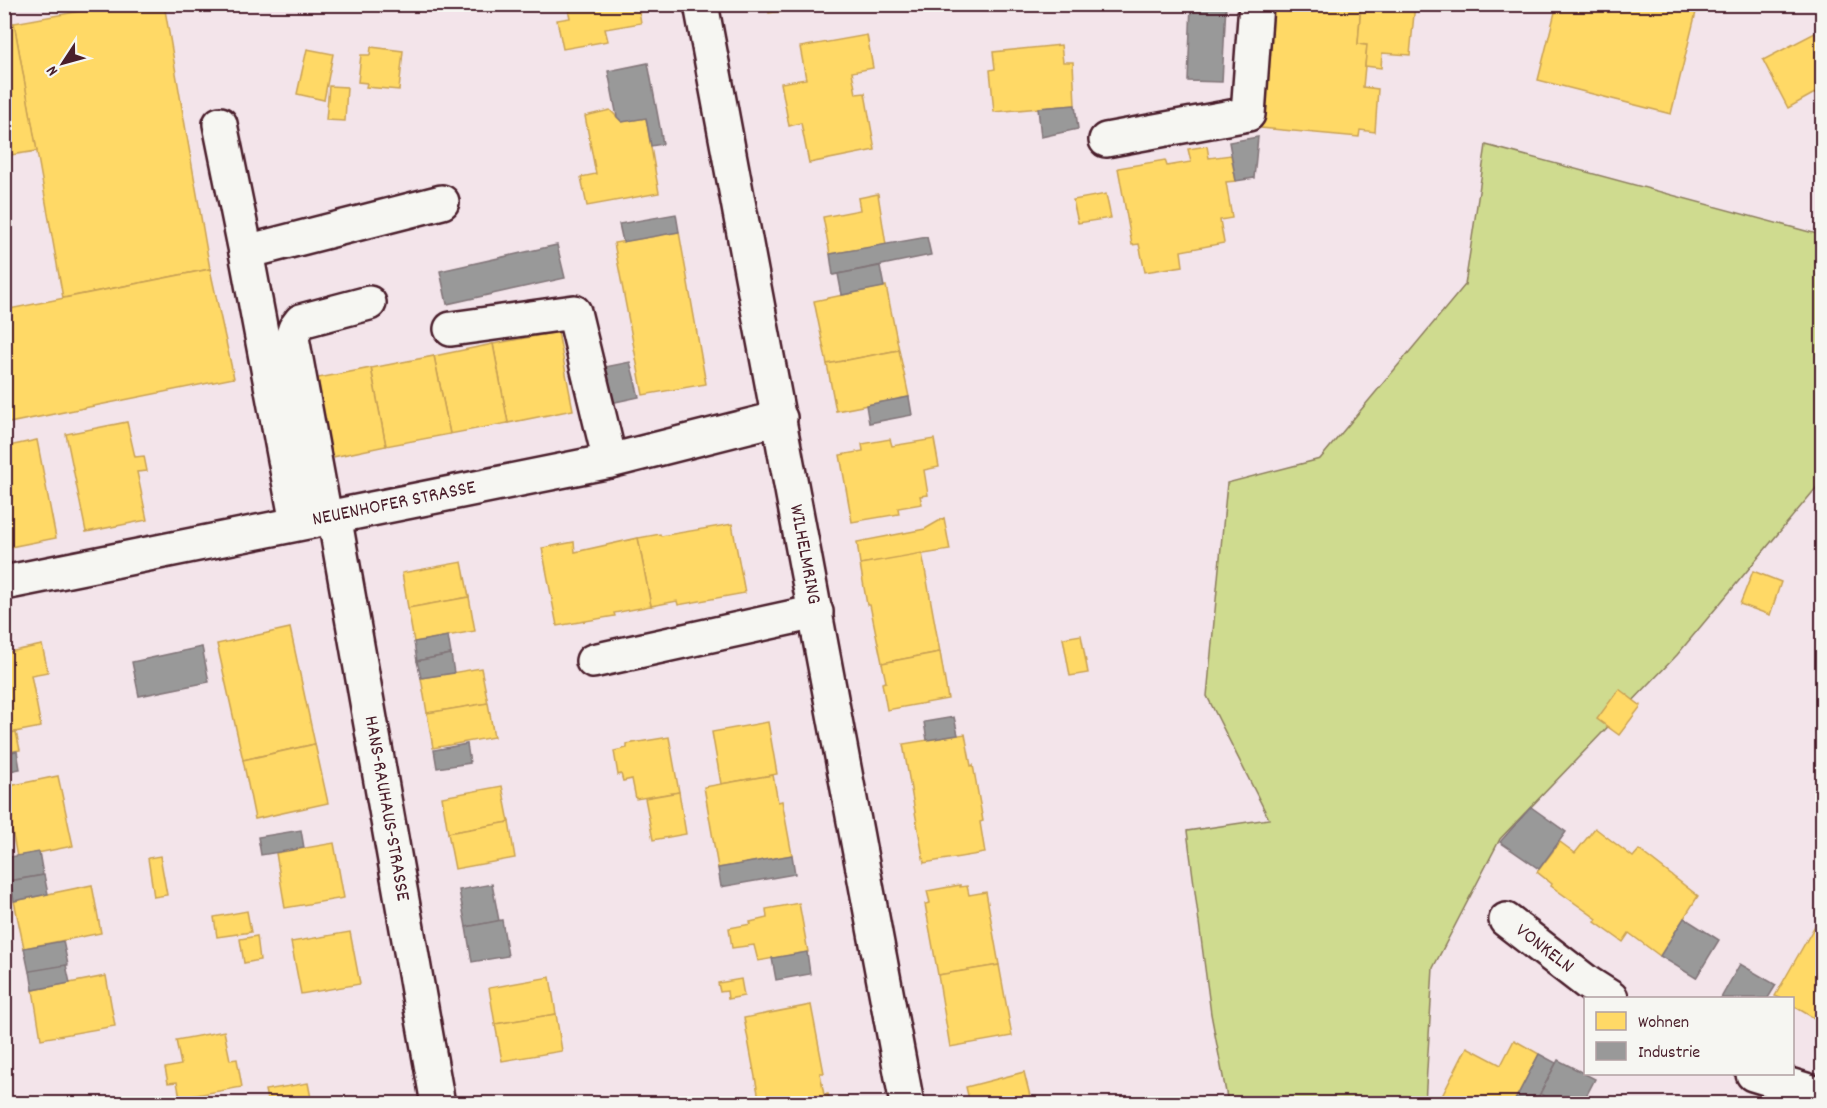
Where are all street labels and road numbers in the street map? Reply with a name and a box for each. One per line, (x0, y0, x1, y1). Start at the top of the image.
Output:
street label: NEUENHOFER STRASSE (310, 474, 478, 535)
street label: WILHELMRING (781, 502, 827, 607)
street label: HANS-RAUHAUS-STRASSE (356, 714, 416, 903)
street label: VONKELN (1509, 918, 1579, 981)

